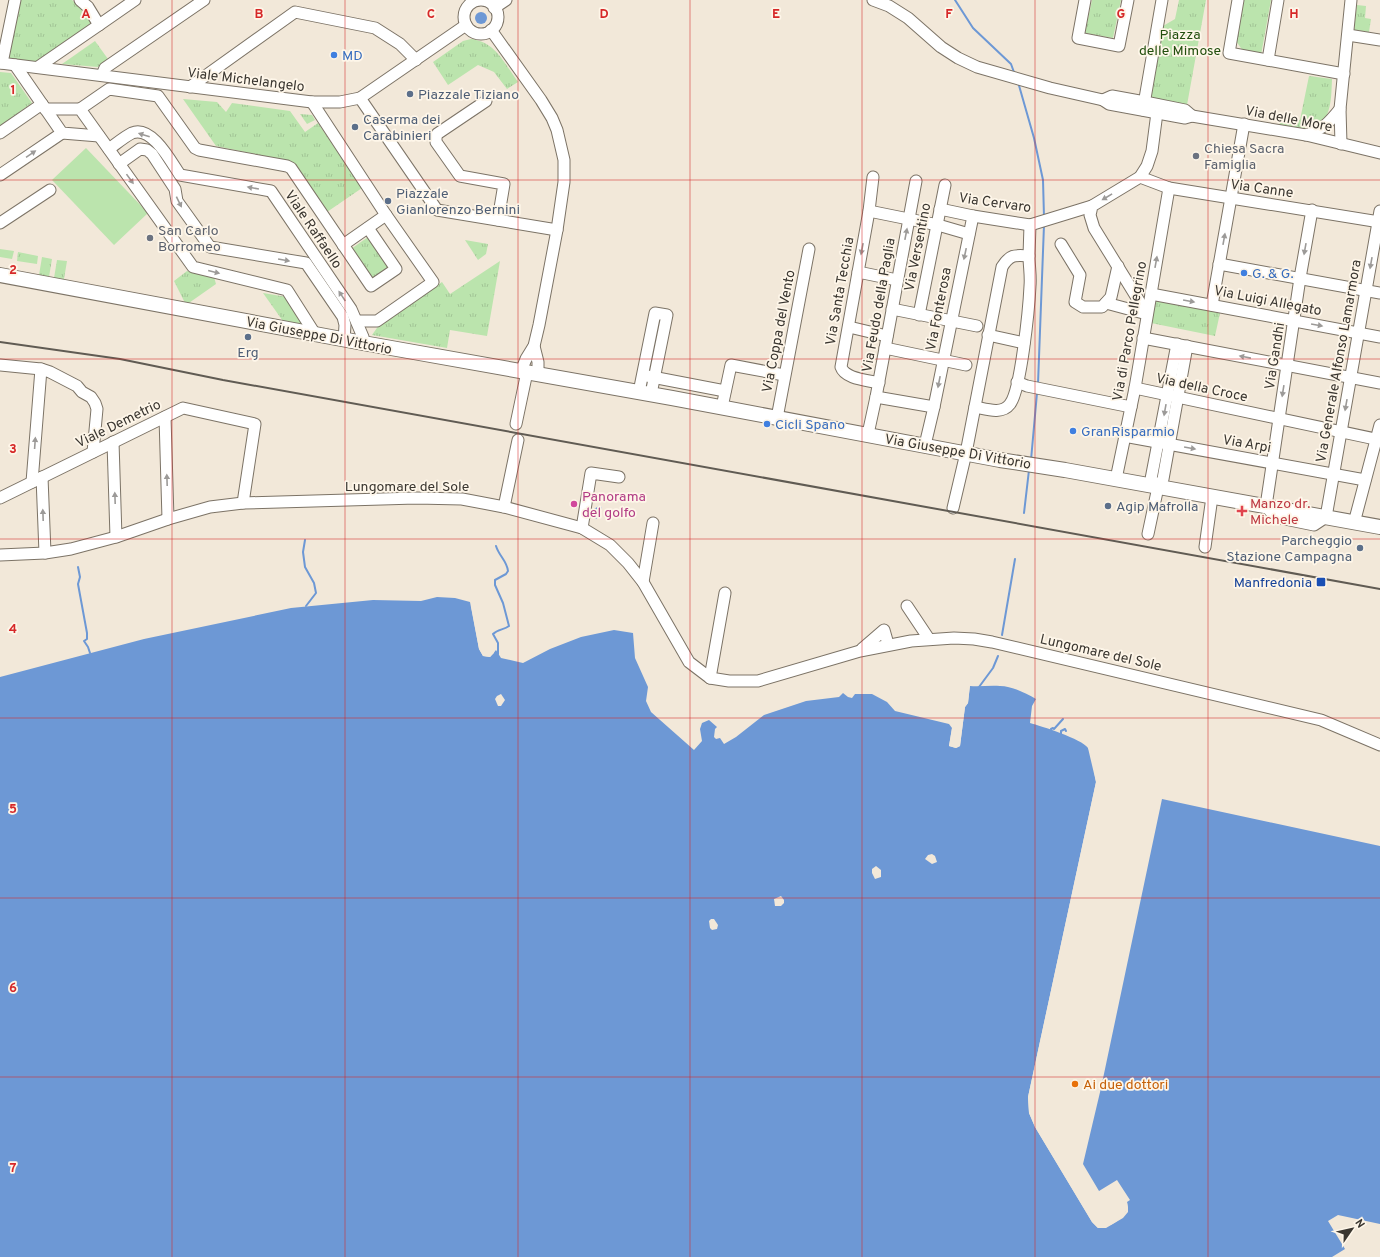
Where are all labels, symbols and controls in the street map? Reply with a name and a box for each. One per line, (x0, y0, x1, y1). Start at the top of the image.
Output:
text: A (81, 7, 91, 23)
text: B (255, 7, 264, 23)
text: C (427, 7, 435, 23)
text: D (599, 7, 609, 23)
text: E (772, 7, 780, 23)
text: F (945, 7, 953, 23)
text: G (1117, 7, 1126, 23)
text: H (1289, 7, 1299, 23)
park label: Piazza delle Mimose (1139, 27, 1221, 60)
place label: MD (342, 48, 363, 65)
marker: MD (329, 50, 339, 60)
street label: Viale Michelangelo (186, 65, 306, 96)
text: 1 (10, 83, 16, 99)
place label: Piazzale Tiziano (418, 87, 519, 104)
marker: Piazzale Tiziano (405, 89, 415, 99)
street label: Via delle More (1244, 103, 1334, 136)
place label: Caserma dei Carabinieri (363, 112, 440, 145)
marker: Caserma dei Carabinieri (350, 122, 360, 132)
one-way arrow (138, 132, 150, 138)
place label: Chiesa Sacra Famiglia (1204, 141, 1285, 174)
one-way arrow (26, 150, 36, 158)
marker: Chiesa Sacra Famiglia (1191, 151, 1201, 161)
one-way arrow (126, 174, 134, 184)
street label: Via Canne (1229, 177, 1294, 202)
one-way arrow (247, 185, 260, 191)
place label: Piazzale Gianlorenzo Bernini (396, 186, 520, 219)
street label: Viale Raffaello (280, 187, 345, 272)
street label: Via Cervaro (957, 190, 1032, 217)
one-way arrow (1101, 194, 1113, 201)
one-way arrow (176, 196, 182, 208)
marker: Piazzale Gianlorenzo Bernini (383, 196, 393, 206)
street label: Via Versentino (902, 201, 935, 293)
place label: San Carlo Borromeo (158, 223, 221, 256)
one-way arrow (903, 228, 909, 241)
marker: San Carlo Borromeo (145, 233, 155, 243)
one-way arrow (1221, 233, 1227, 245)
street label: Via Santa Tecchia (823, 236, 858, 347)
street label: Via Feudo della Paglia (859, 237, 900, 374)
one-way arrow (859, 243, 865, 255)
one-way arrow (1302, 243, 1308, 255)
one-way arrow (961, 248, 967, 261)
one-way arrow (1153, 256, 1159, 268)
one-way arrow (278, 257, 291, 263)
one-way arrow (1368, 257, 1374, 269)
street label: Via Generale Alfonso Lamarmora (1313, 258, 1366, 464)
street label: Via di Parco Pellegrino (1110, 260, 1151, 403)
text: 2 (9, 263, 17, 279)
street label: Via Fonterosa (923, 266, 956, 353)
place label: G. & G. (1252, 266, 1294, 283)
street label: Via Coppa del Vento (759, 268, 800, 394)
marker: G. & G. (1239, 268, 1249, 278)
one-way arrow (208, 270, 220, 276)
street label: Via Luigi Allegato (1212, 283, 1323, 320)
one-way arrow (338, 291, 346, 301)
one-way arrow (1183, 298, 1195, 304)
street label: Via Giuseppe Di Vittorio (244, 314, 393, 359)
street label: Via Gandhi (1262, 321, 1289, 391)
one-way arrow (1311, 322, 1323, 328)
marker: Erg (243, 332, 253, 342)
place label: Erg (237, 345, 259, 362)
one-way arrow (1239, 354, 1252, 360)
street label: Via della Croce (1154, 370, 1249, 407)
one-way arrow (936, 376, 942, 388)
one-way arrow (1280, 385, 1286, 397)
street label: Viale Demetrio (73, 396, 164, 452)
one-way arrow (1343, 398, 1349, 411)
one-way arrow (1161, 404, 1167, 416)
place label: Cicli Spano (775, 417, 845, 434)
marker: Cicli Spano (762, 419, 772, 429)
place label: GranRisparmio (1081, 424, 1175, 441)
marker: GranRisparmio (1068, 426, 1078, 436)
street label: Via Giuseppe Di Vittorio (883, 431, 1033, 474)
street label: Via Arpi (1221, 432, 1272, 457)
one-way arrow (32, 437, 39, 449)
text: 3 (9, 442, 17, 458)
one-way arrow (1184, 446, 1196, 452)
one-way arrow (164, 473, 170, 486)
street label: Lungomare del Sole (345, 479, 469, 496)
place label: Panorama del golfo (582, 489, 646, 522)
one-way arrow (111, 492, 118, 504)
place label: Manzo dr. Michele (1250, 496, 1310, 529)
marker: Panorama del golfo (569, 499, 579, 509)
place label: Agip Mafrolla (1116, 499, 1198, 516)
marker: Agip Mafrolla (1103, 501, 1113, 511)
marker: Manzo dr. Michele (1237, 506, 1247, 516)
one-way arrow (40, 509, 47, 521)
place label: Parcheggio Stazione Campagna (1226, 533, 1352, 566)
marker: Parcheggio Stazione Campagna (1355, 543, 1365, 553)
place label: Manfredonia (1234, 575, 1312, 592)
marker: Manfredonia (1315, 576, 1327, 588)
text: 4 (9, 622, 17, 638)
street label: Lungomare del Sole (1038, 631, 1163, 676)
text: 5 (9, 802, 17, 818)
text: 6 (9, 981, 17, 997)
place label: Ai due dottori (1083, 1077, 1168, 1094)
marker: Ai due dottori (1070, 1079, 1080, 1089)
text: 7 (10, 1161, 17, 1177)
north arrow (1332, 1209, 1372, 1249)
text: N (1351, 1217, 1367, 1231)

